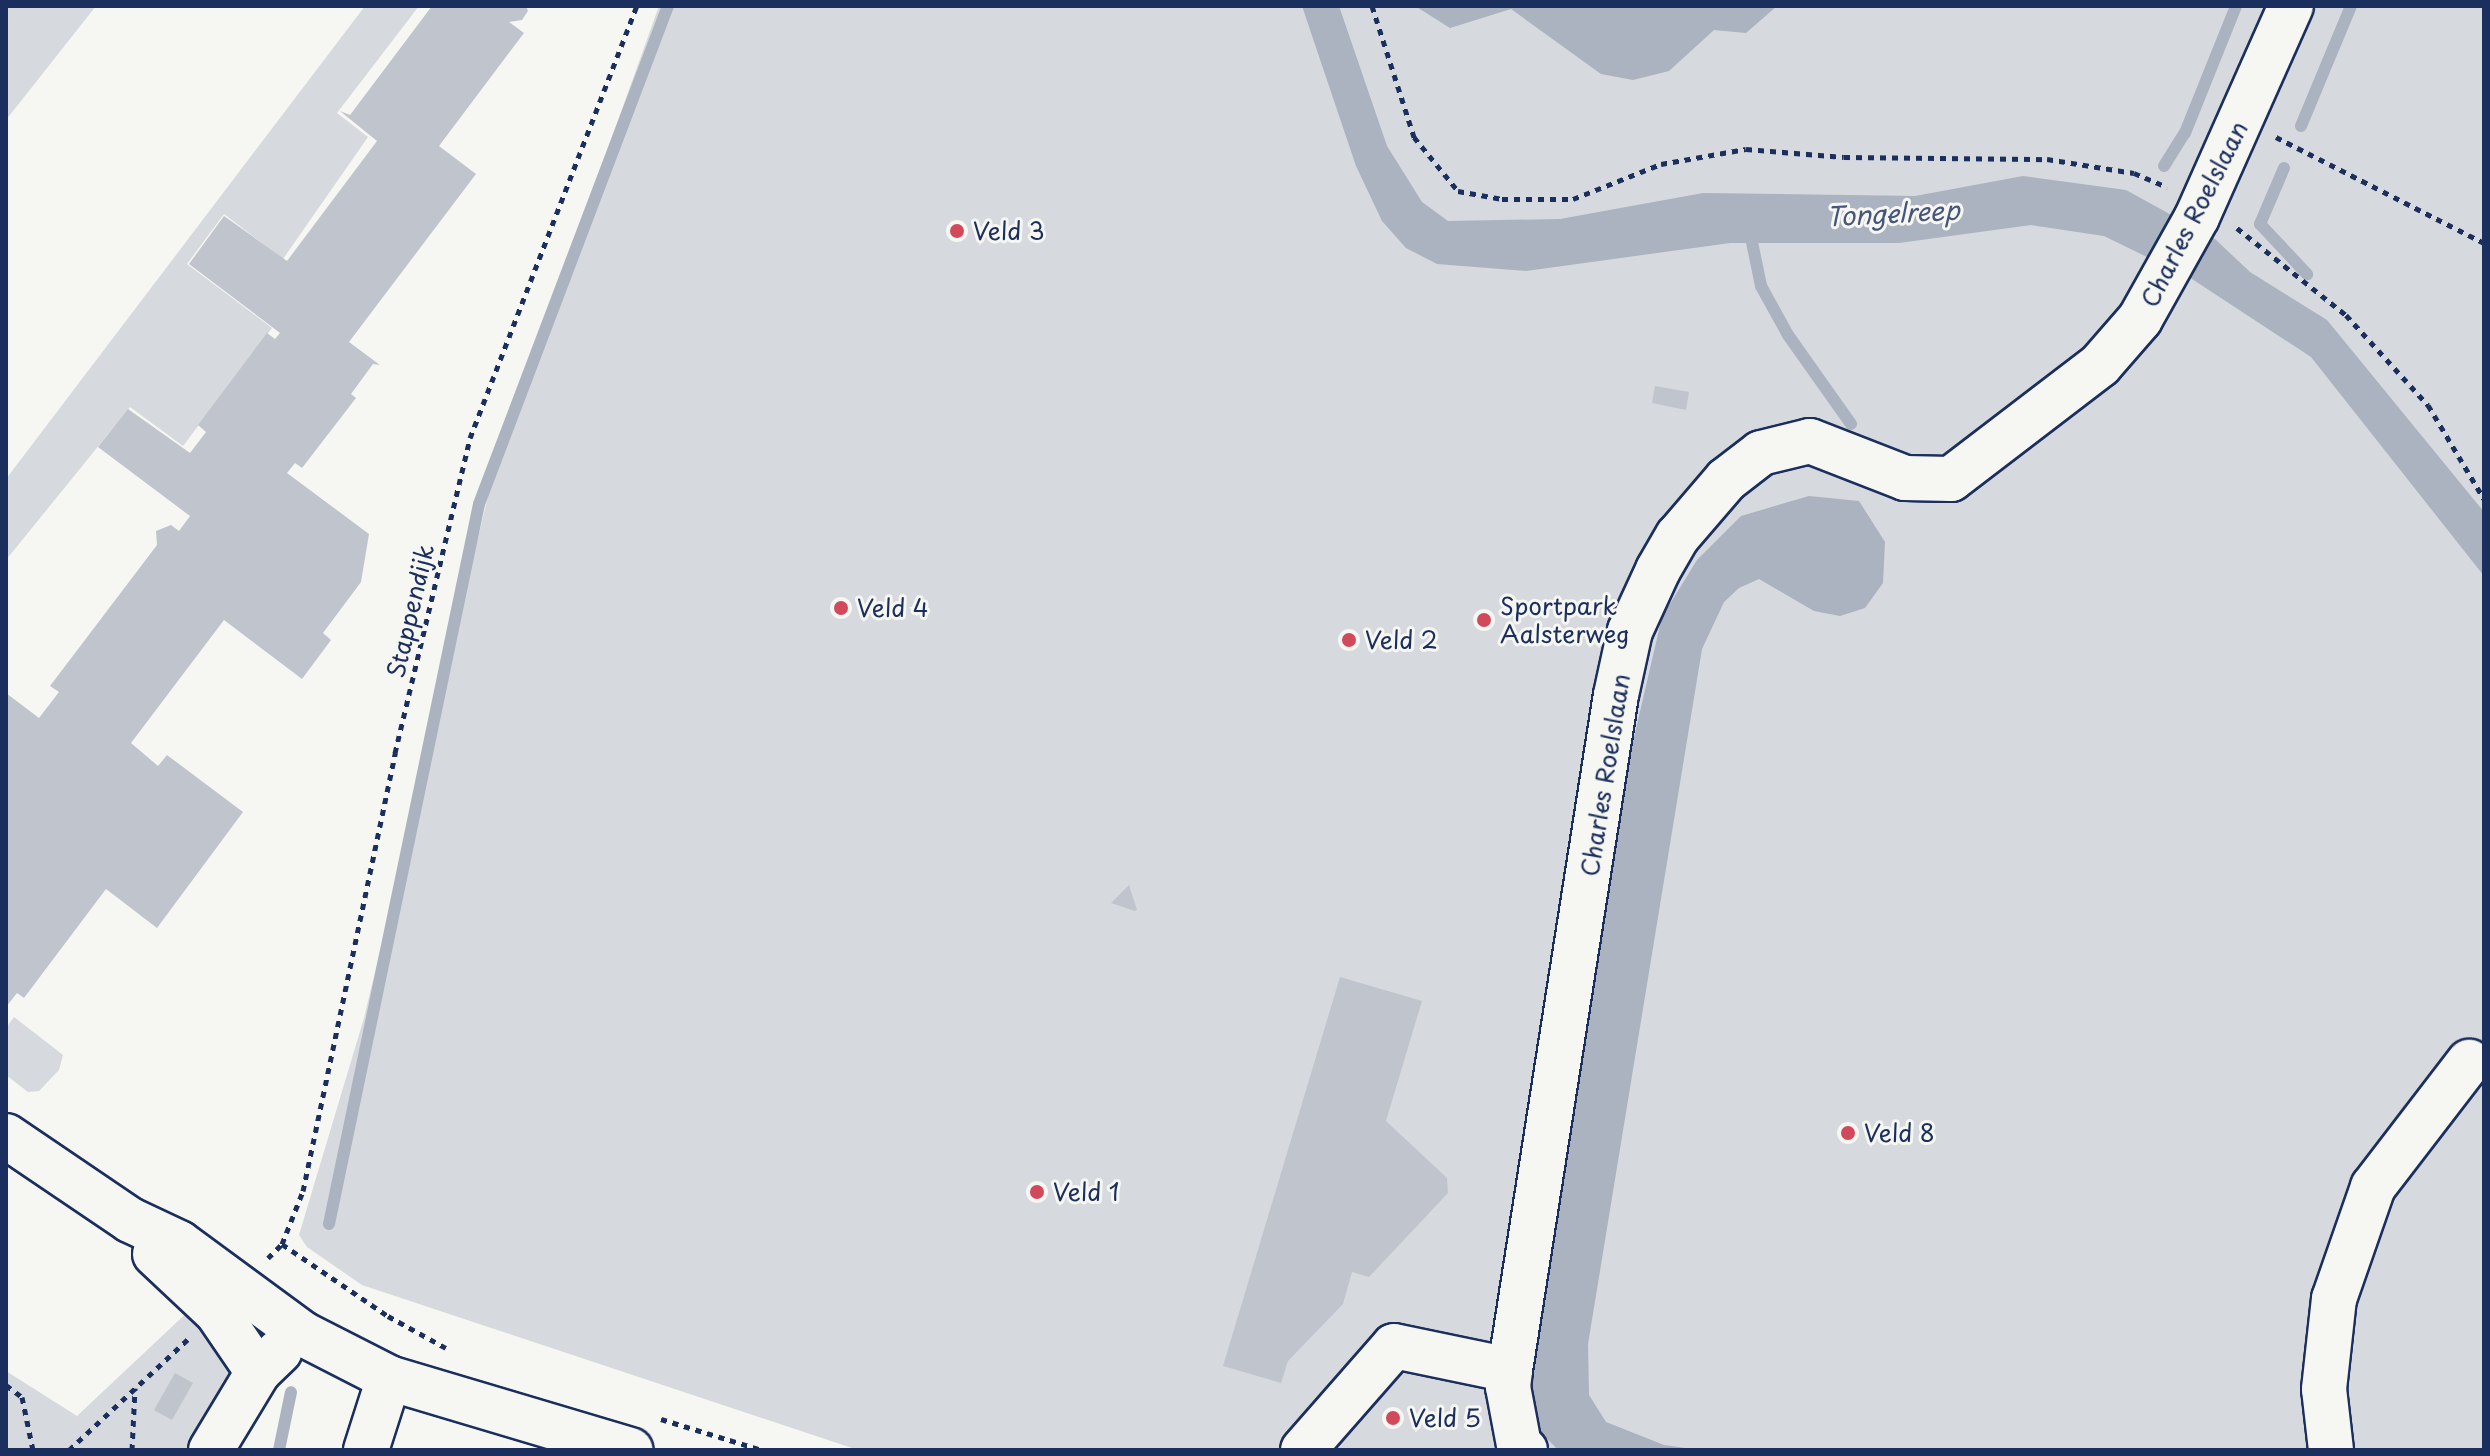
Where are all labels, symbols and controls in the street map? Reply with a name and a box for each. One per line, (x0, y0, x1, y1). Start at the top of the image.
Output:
street label: Charles Roelslaan (2135, 116, 2253, 312)
water label: Tongelreep (1825, 194, 1961, 232)
place label: Veld 3 (973, 217, 1044, 245)
marker: Veld 3 (948, 222, 966, 240)
street label: Stappendijk (381, 542, 439, 680)
place label: Sportpark Aalsterweg (1500, 592, 1630, 648)
place label: Veld 4 (857, 594, 928, 622)
marker: Veld 4 (832, 599, 850, 617)
marker: Sportpark Aalsterweg (1475, 611, 1493, 629)
place label: Veld 2 (1365, 626, 1438, 654)
marker: Veld 2 (1340, 631, 1358, 649)
street label: Charles Roelslaan (1575, 671, 1635, 879)
place label: Veld 8 (1864, 1119, 1935, 1147)
marker: Veld 8 (1839, 1124, 1857, 1142)
place label: Veld 1 (1053, 1178, 1119, 1206)
marker: Veld 1 (1028, 1183, 1046, 1201)
place label: Veld 5 (1409, 1404, 1480, 1432)
marker: Veld 5 (1384, 1409, 1402, 1427)

